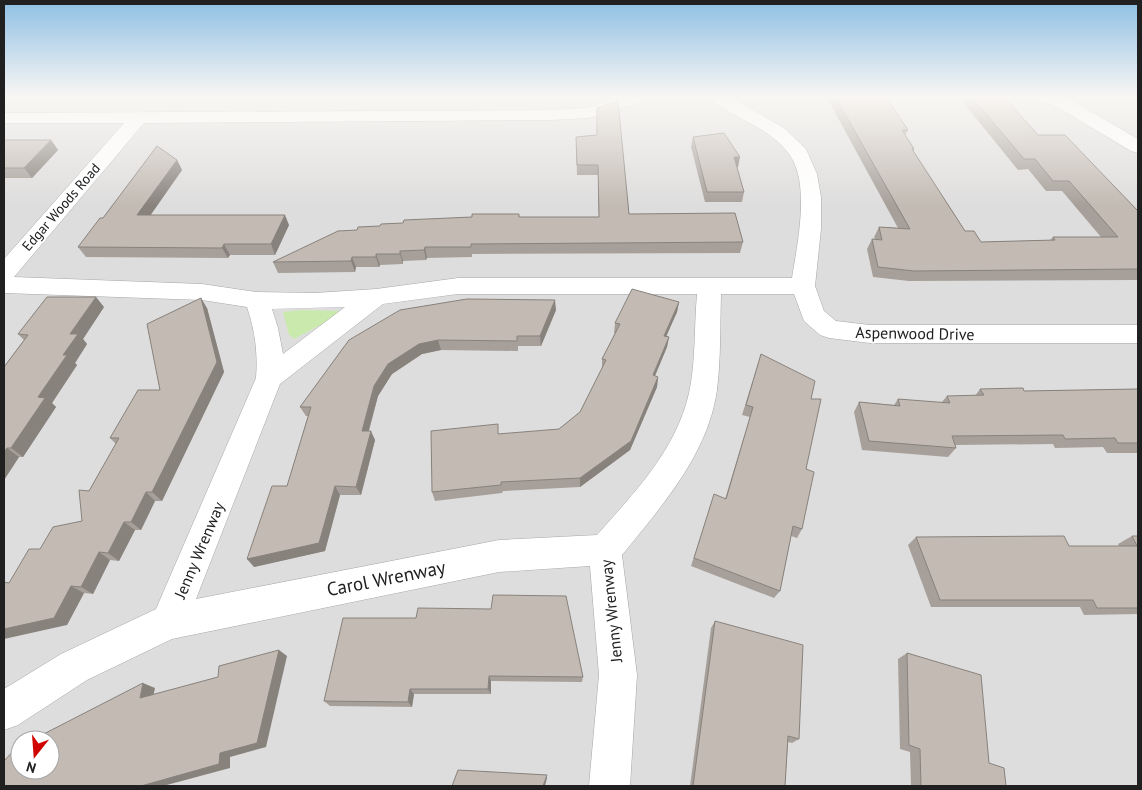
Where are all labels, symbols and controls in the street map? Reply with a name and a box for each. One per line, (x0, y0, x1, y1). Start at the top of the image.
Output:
street label: Edgar Woods Road (18, 159, 104, 255)
street label: Aspenwood Drive (855, 322, 975, 344)
street label: Jenny Wrenway (169, 498, 229, 602)
street label: Carol Wrenway (325, 555, 448, 601)
street label: Jenny Wrenway (596, 558, 626, 664)
north arrow (10, 730, 60, 780)
text: N (24, 757, 38, 777)

